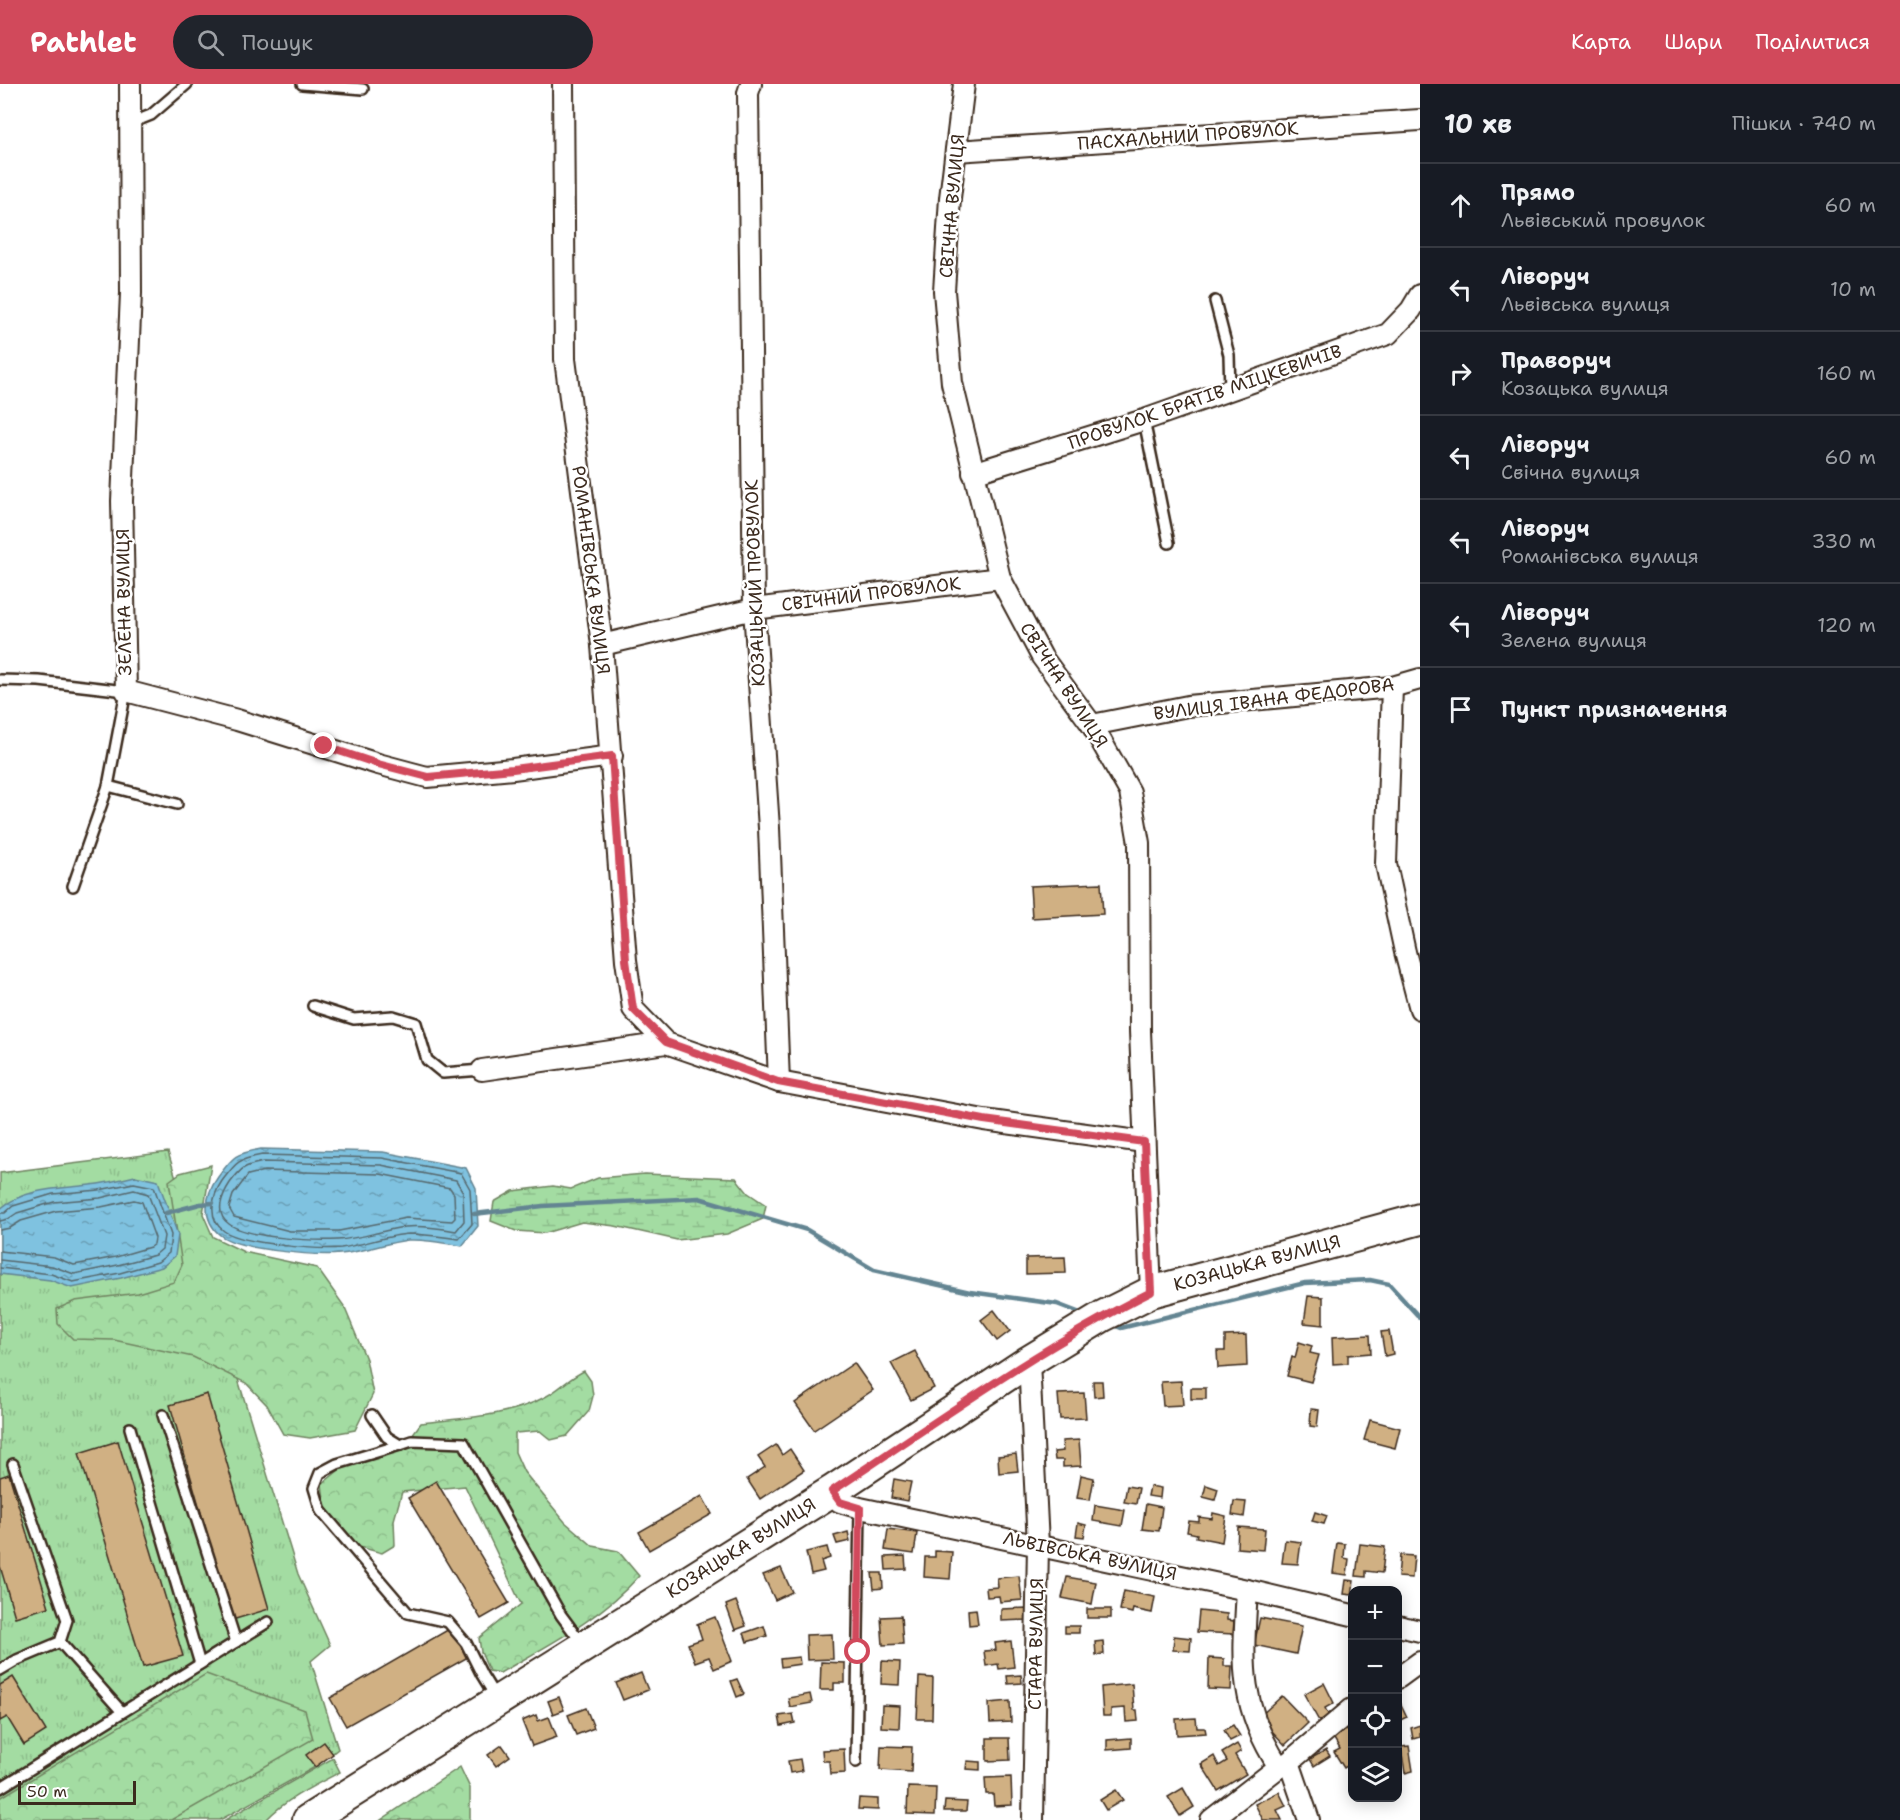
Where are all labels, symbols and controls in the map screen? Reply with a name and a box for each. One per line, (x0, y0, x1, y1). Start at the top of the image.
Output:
search box (173, 15, 593, 69)
text: Pathlet (30, 23, 137, 61)
icon: search (194, 26, 227, 59)
text: Пошук (242, 28, 313, 57)
text: Карта (1571, 28, 1631, 56)
text: Шари (1664, 28, 1722, 56)
text: Поділитися (1755, 28, 1870, 56)
text: 10 хв (1444, 106, 1512, 141)
text: Пішки · 740 m (1732, 110, 1876, 136)
street label: ПАСХАЛЬНИЙ ПРОВУЛОК (1077, 116, 1300, 156)
street label: СВІЧНА ВУЛИЦЯ (934, 133, 970, 279)
text: Прямо (1501, 178, 1575, 207)
icon: ahead (1444, 189, 1477, 222)
text: 60 m (1824, 192, 1876, 218)
text: Львівський провулок (1501, 207, 1705, 233)
text: Ліворуч (1501, 262, 1589, 291)
icon: left (1444, 273, 1477, 306)
text: 10 m (1830, 276, 1876, 302)
text: Львівська вулиця (1501, 291, 1670, 317)
street label: ПРОВУЛОК БРАТІВ МІЦКЕВИЧІВ (1065, 339, 1345, 455)
text: Праворуч (1501, 346, 1611, 375)
icon: right (1444, 357, 1477, 390)
text: 160 m (1817, 360, 1876, 386)
text: Козацька вулиця (1501, 375, 1669, 401)
text: Ліворуч (1501, 430, 1589, 459)
icon: left (1444, 441, 1477, 474)
text: 60 m (1824, 444, 1876, 470)
text: Свічна вулиця (1501, 459, 1640, 485)
street label: РОМАНІВСЬКА ВУЛИЦЯ (566, 464, 616, 676)
street label: КОЗАЦЬКИЙ ПРОВУЛОК (739, 478, 771, 687)
text: Ліворуч (1501, 514, 1589, 543)
icon: left (1444, 525, 1477, 558)
street label: ЗЕЛЕНА ВУЛИЦЯ (111, 528, 137, 676)
text: 330 m (1812, 528, 1876, 554)
text: Романівська вулиця (1501, 543, 1699, 569)
street label: СВІЧНИЙ ПРОВУЛОК (780, 571, 962, 617)
text: Ліворуч (1501, 598, 1589, 627)
icon: left (1444, 609, 1477, 642)
text: 120 m (1817, 612, 1876, 638)
street label: СВІЧНА ВУЛИЦЯ (1015, 618, 1113, 752)
text: Зелена вулиця (1501, 627, 1647, 653)
street label: ВУЛИЦЯ ІВАНА ФЕДОРОВА (1152, 672, 1396, 726)
icon: arrive (1444, 693, 1477, 726)
text: Пункт призначення (1501, 695, 1728, 724)
route end (310, 732, 336, 758)
street label: КОЗАЦЬКА ВУЛИЦЯ (1171, 1229, 1343, 1297)
street label: КОЗАЦЬКА ВУЛИЦЯ (662, 1492, 820, 1604)
street label: ЛЬВІВСЬКА ВУЛИЦЯ (1001, 1526, 1179, 1586)
street label: СТАРА ВУЛИЦЯ (1023, 1578, 1049, 1710)
map controls (1348, 1586, 1402, 1802)
button: + (1348, 1586, 1402, 1640)
route start (844, 1638, 870, 1664)
button: − (1348, 1640, 1402, 1694)
button: locate (1348, 1694, 1402, 1748)
button: layers (1348, 1748, 1402, 1802)
scale bar (18, 1778, 136, 1806)
text: 50 m (27, 1781, 67, 1802)

